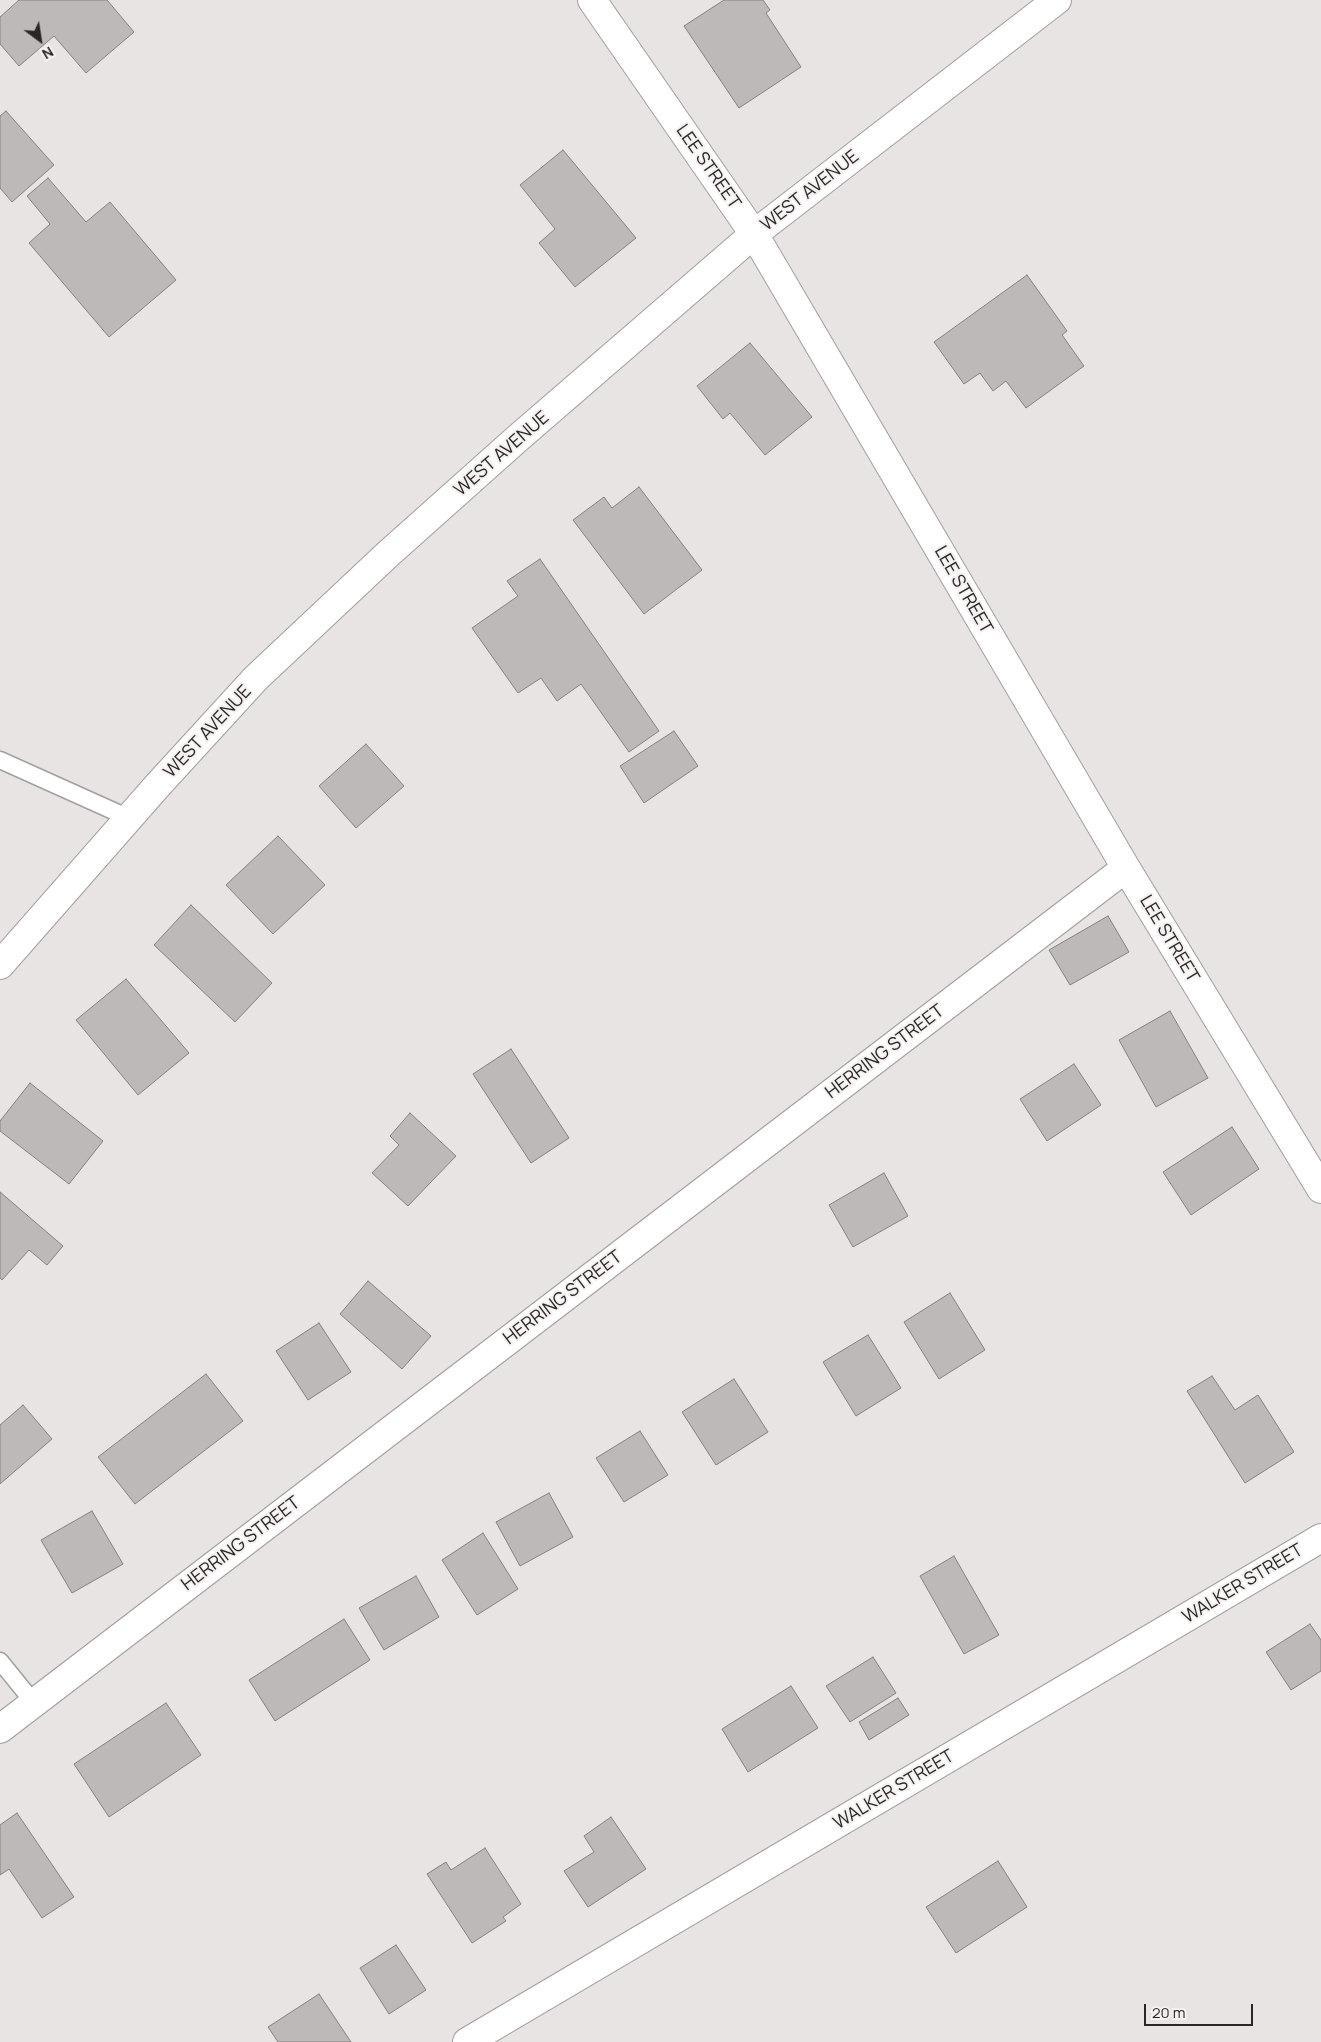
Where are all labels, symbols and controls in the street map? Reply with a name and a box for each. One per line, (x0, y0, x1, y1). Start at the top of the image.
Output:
north arrow (15, 15, 65, 65)
text: N (39, 43, 57, 64)
street label: LEE STREET (671, 121, 745, 213)
street label: WEST AVENUE (757, 146, 863, 236)
street label: WEST AVENUE (450, 407, 554, 501)
street label: LEE STREET (929, 542, 997, 638)
street label: WEST AVENUE (160, 681, 256, 783)
street label: LEE STREET (1135, 892, 1203, 986)
street label: HERRING STREET (822, 1000, 948, 1104)
street label: HERRING STREET (500, 1246, 626, 1350)
street label: HERRING STREET (178, 1492, 304, 1596)
street label: WALKER STREET (1179, 1540, 1307, 1628)
street label: WALKER STREET (830, 1746, 958, 1834)
scale bar (1146, 1994, 1255, 2026)
text: 20 m (1152, 2002, 1185, 2023)

